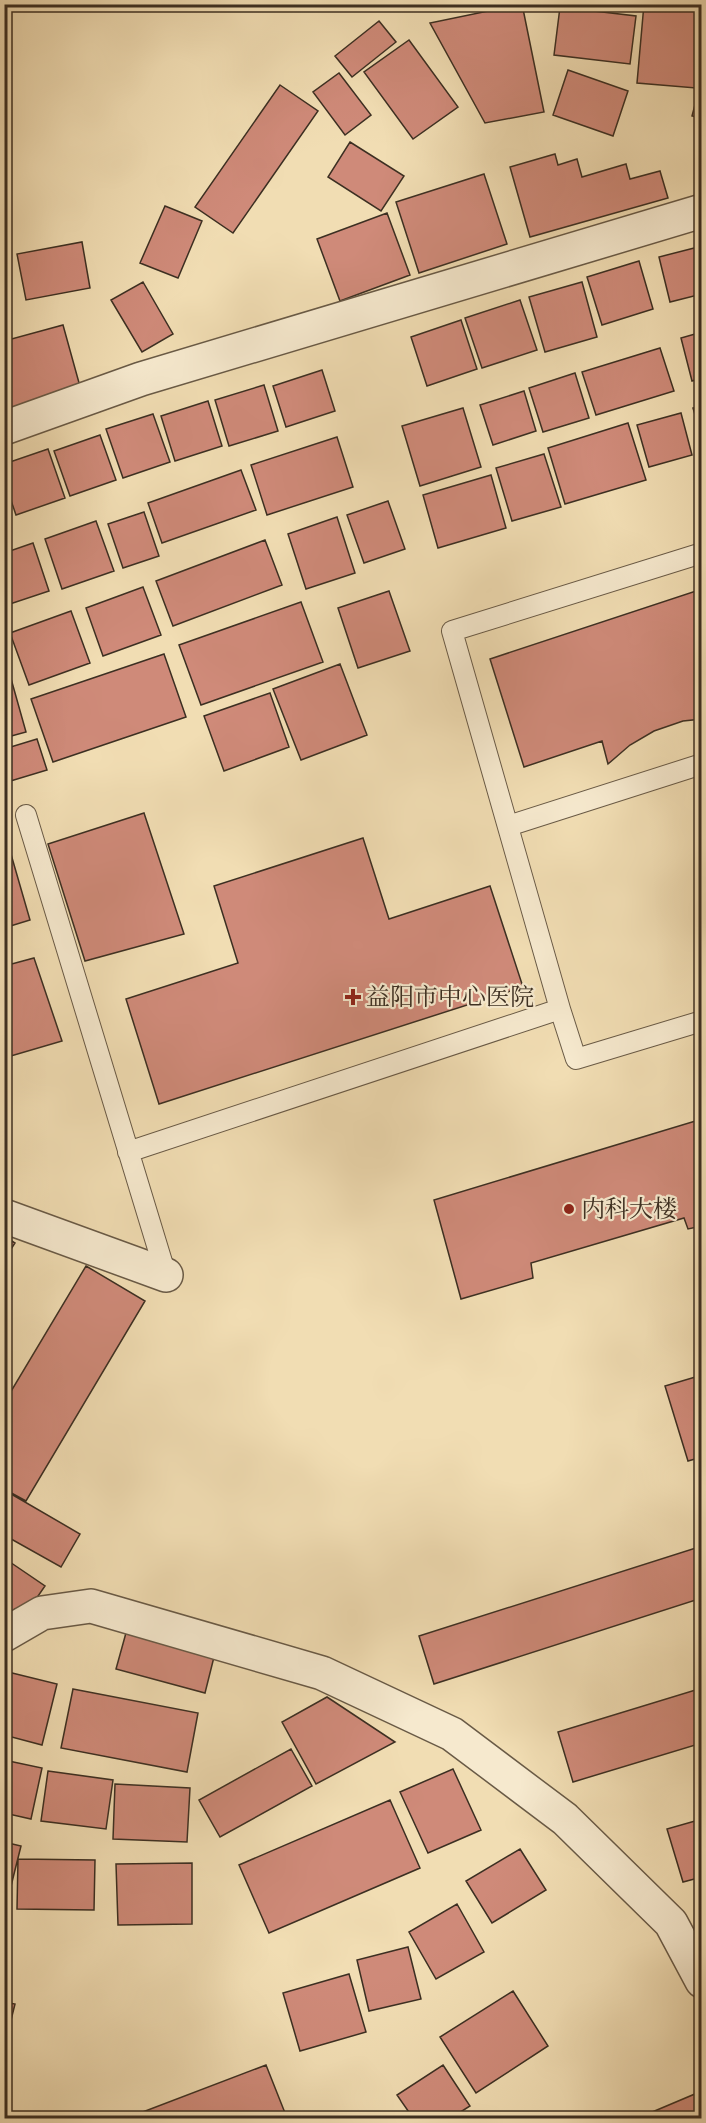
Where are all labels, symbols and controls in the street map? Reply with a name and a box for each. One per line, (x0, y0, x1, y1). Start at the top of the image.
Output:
place label: 益阳市中心医院 (366, 983, 534, 1014)
marker: 益阳市中心医院 (344, 988, 362, 1006)
place label: 内科大楼 (581, 1195, 677, 1226)
marker: 内科大楼 (562, 1202, 576, 1216)

